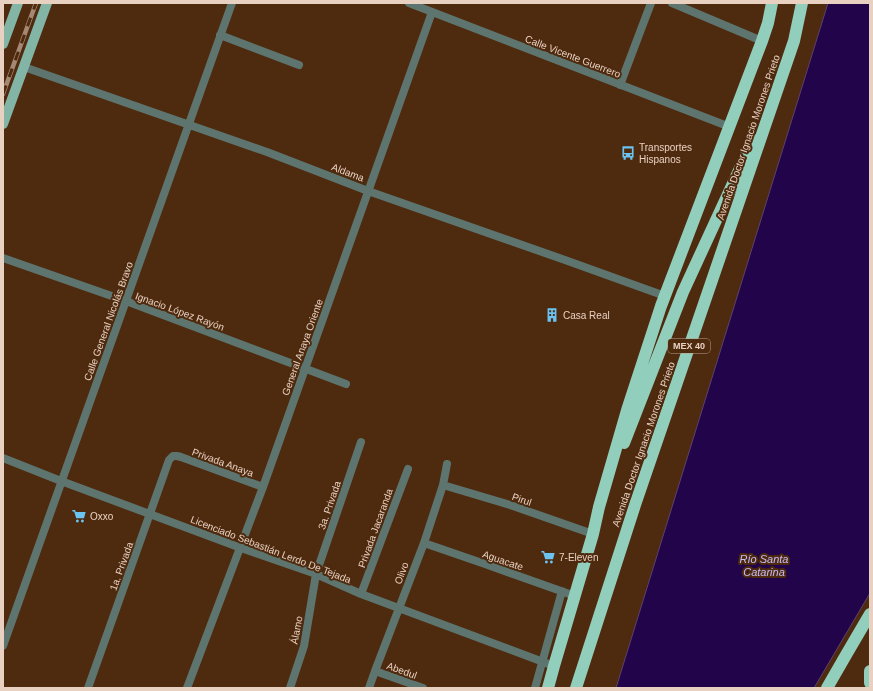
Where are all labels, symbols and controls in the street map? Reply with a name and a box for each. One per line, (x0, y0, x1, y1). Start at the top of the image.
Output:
street label: Calle Vicente Guerrero (523, 33, 623, 80)
street label: Avenida Doctor Ignacio Morones Prieto (715, 53, 782, 221)
place label: Transportes Hispanos (639, 142, 692, 165)
bus stop icon: Transportes Hispanos (620, 145, 636, 161)
street label: Aldama (330, 161, 366, 184)
street label: Calle General Nicolás Bravo (82, 260, 135, 382)
street label: Ignacio López Rayón (134, 290, 226, 333)
street label: General Anaya Oriente (280, 297, 325, 397)
building icon: Casa Real (544, 307, 560, 323)
place label: Casa Real (563, 310, 610, 321)
road number: MEX 40 (668, 339, 710, 353)
street label: Avenida Doctor Ignacio Morones Prieto (610, 360, 677, 528)
street label: Privada Anaya (191, 446, 255, 479)
street label: 3a. Privada (316, 479, 343, 531)
street label: Privada Jacaranda (356, 487, 395, 569)
street label: Pirul (511, 491, 533, 508)
supermarket icon: Oxxo (71, 508, 87, 524)
place label: Oxxo (90, 511, 114, 522)
street label: Licenciado Sebastián Lerdo De Tejada (189, 514, 353, 585)
street label: 1a. Privada (108, 540, 135, 592)
street label: Aguacate (481, 548, 525, 573)
supermarket icon: 7-Eleven (540, 549, 556, 565)
place label: 7-Eleven (559, 552, 598, 563)
water label: Río Santa Catarina (740, 553, 788, 578)
street label: Olivo (392, 560, 411, 586)
street label: Álamo (287, 615, 305, 645)
street label: Abedul (385, 660, 418, 681)

